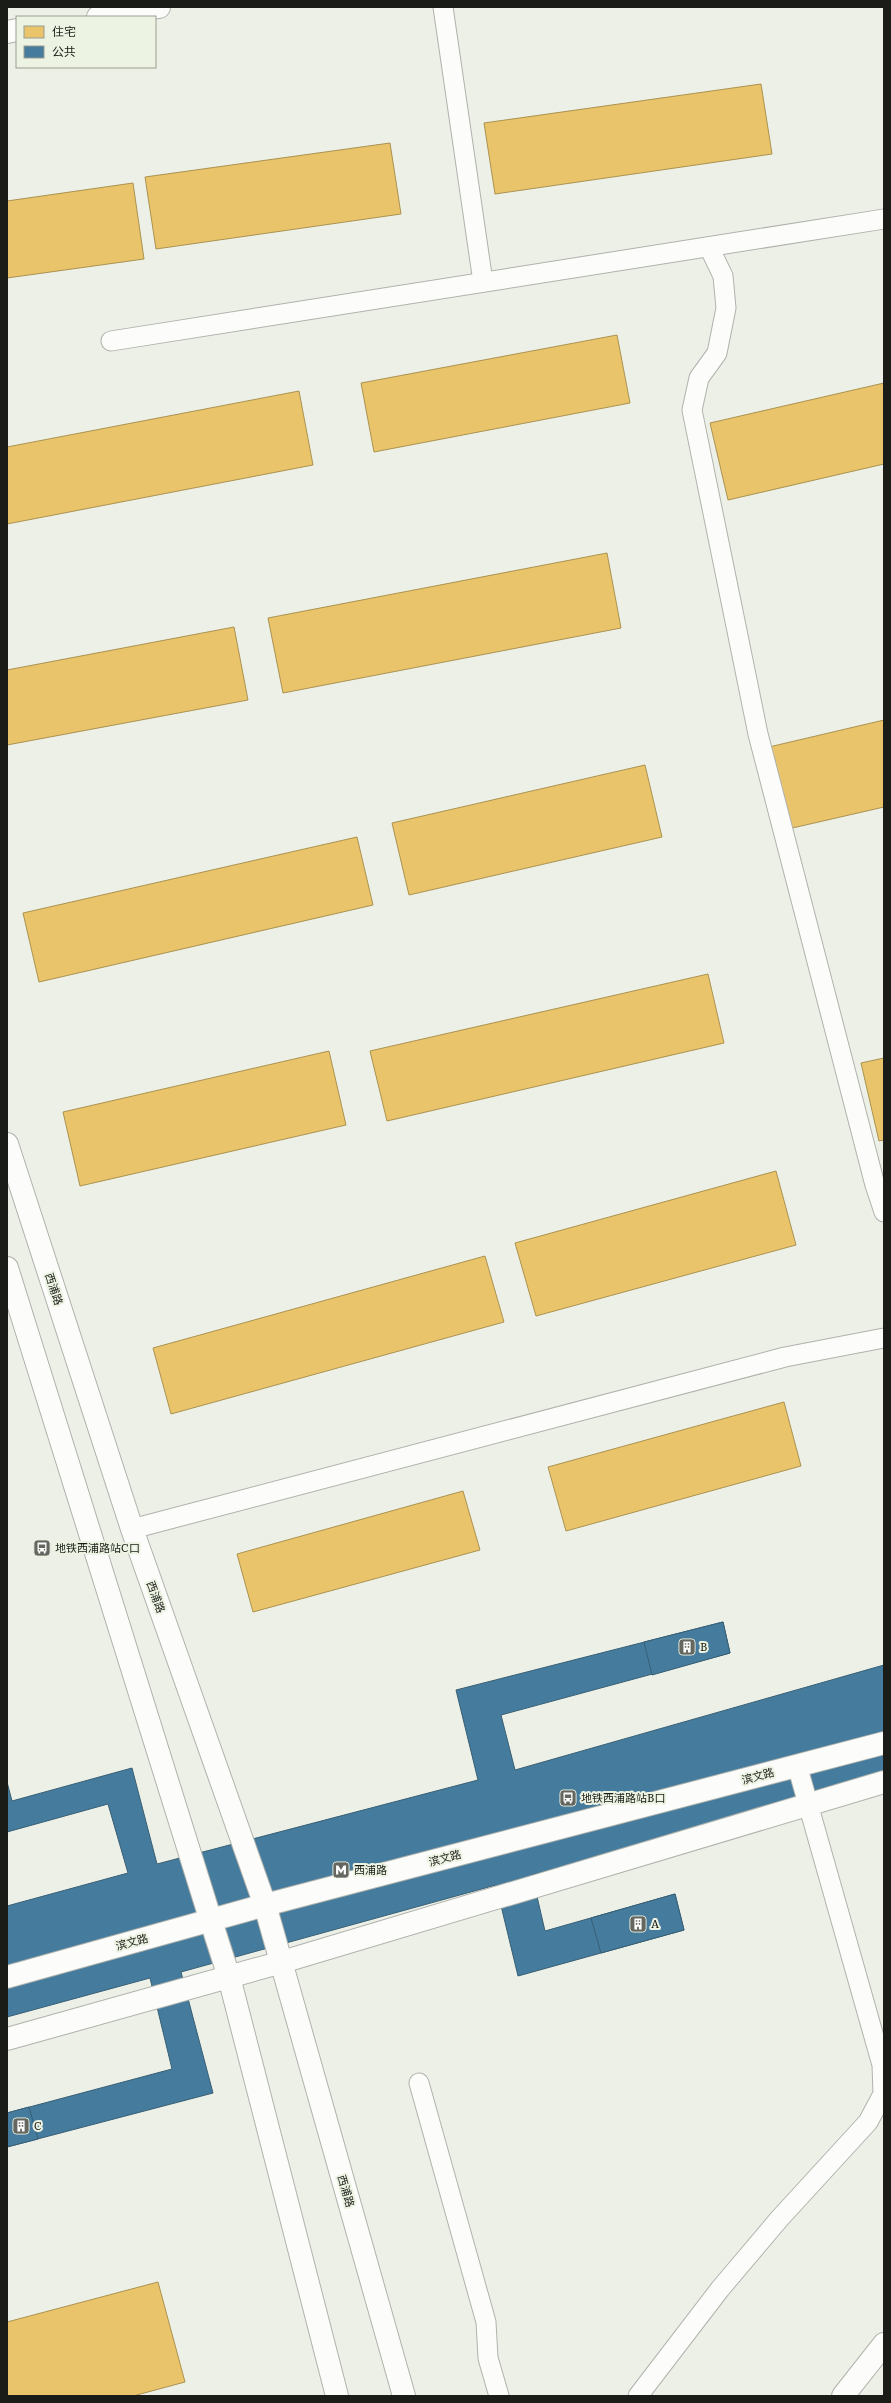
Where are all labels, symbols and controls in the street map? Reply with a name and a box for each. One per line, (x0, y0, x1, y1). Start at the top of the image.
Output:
legend (16, 16, 156, 68)
text: 住宅 (52, 22, 76, 40)
text: 公共 (52, 42, 76, 60)
street label: 西浦路 (42, 1271, 68, 1307)
bus stop icon: 地铁西浦路站C口 (32, 1538, 52, 1558)
place label: 地铁西浦路站C口 (55, 1539, 140, 1555)
street label: 西浦路 (144, 1578, 170, 1615)
building icon: B (677, 1637, 697, 1657)
place label: B (700, 1638, 707, 1654)
street label: 滨文路 (740, 1763, 776, 1787)
bus stop icon: 地铁西浦路站B口 (558, 1788, 578, 1808)
place label: 地铁西浦路站B口 (581, 1789, 665, 1805)
street label: 滨文路 (427, 1845, 463, 1869)
metro station icon: 西浦路 (331, 1860, 351, 1880)
place label: 西浦路 (354, 1861, 387, 1877)
building icon: A (628, 1914, 648, 1934)
place label: A (651, 1915, 659, 1931)
street label: 滨文路 (114, 1929, 150, 1953)
building icon: C (11, 2116, 31, 2136)
place label: C (34, 2117, 42, 2133)
street label: 西浦路 (335, 2173, 359, 2209)

